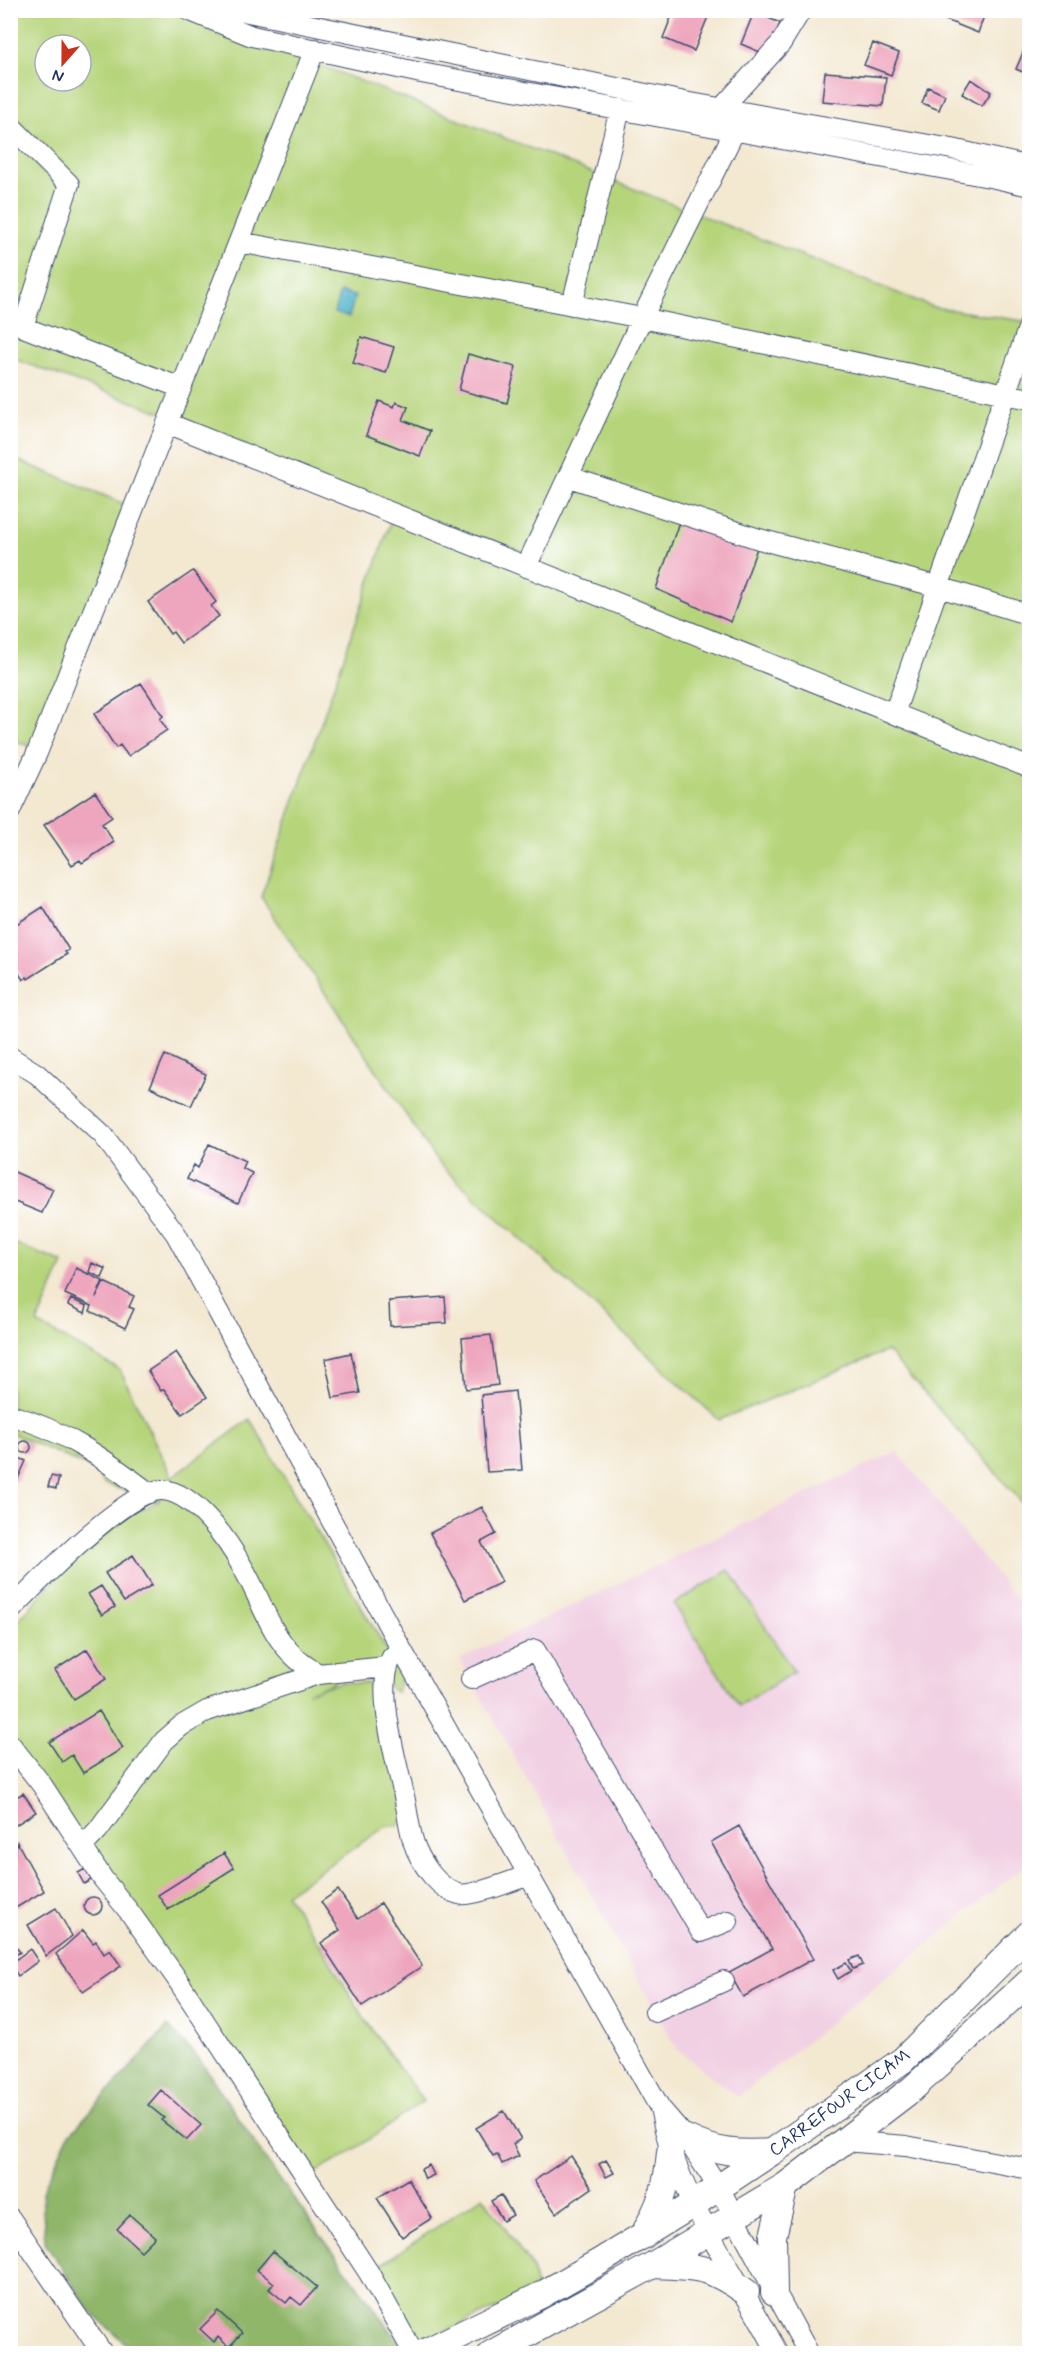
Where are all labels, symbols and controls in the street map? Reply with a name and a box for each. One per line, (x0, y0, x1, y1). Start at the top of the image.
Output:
north arrow (33, 33, 93, 93)
text: N (49, 64, 67, 87)
street label: CARREFOUR CICAM (764, 2043, 916, 2163)

